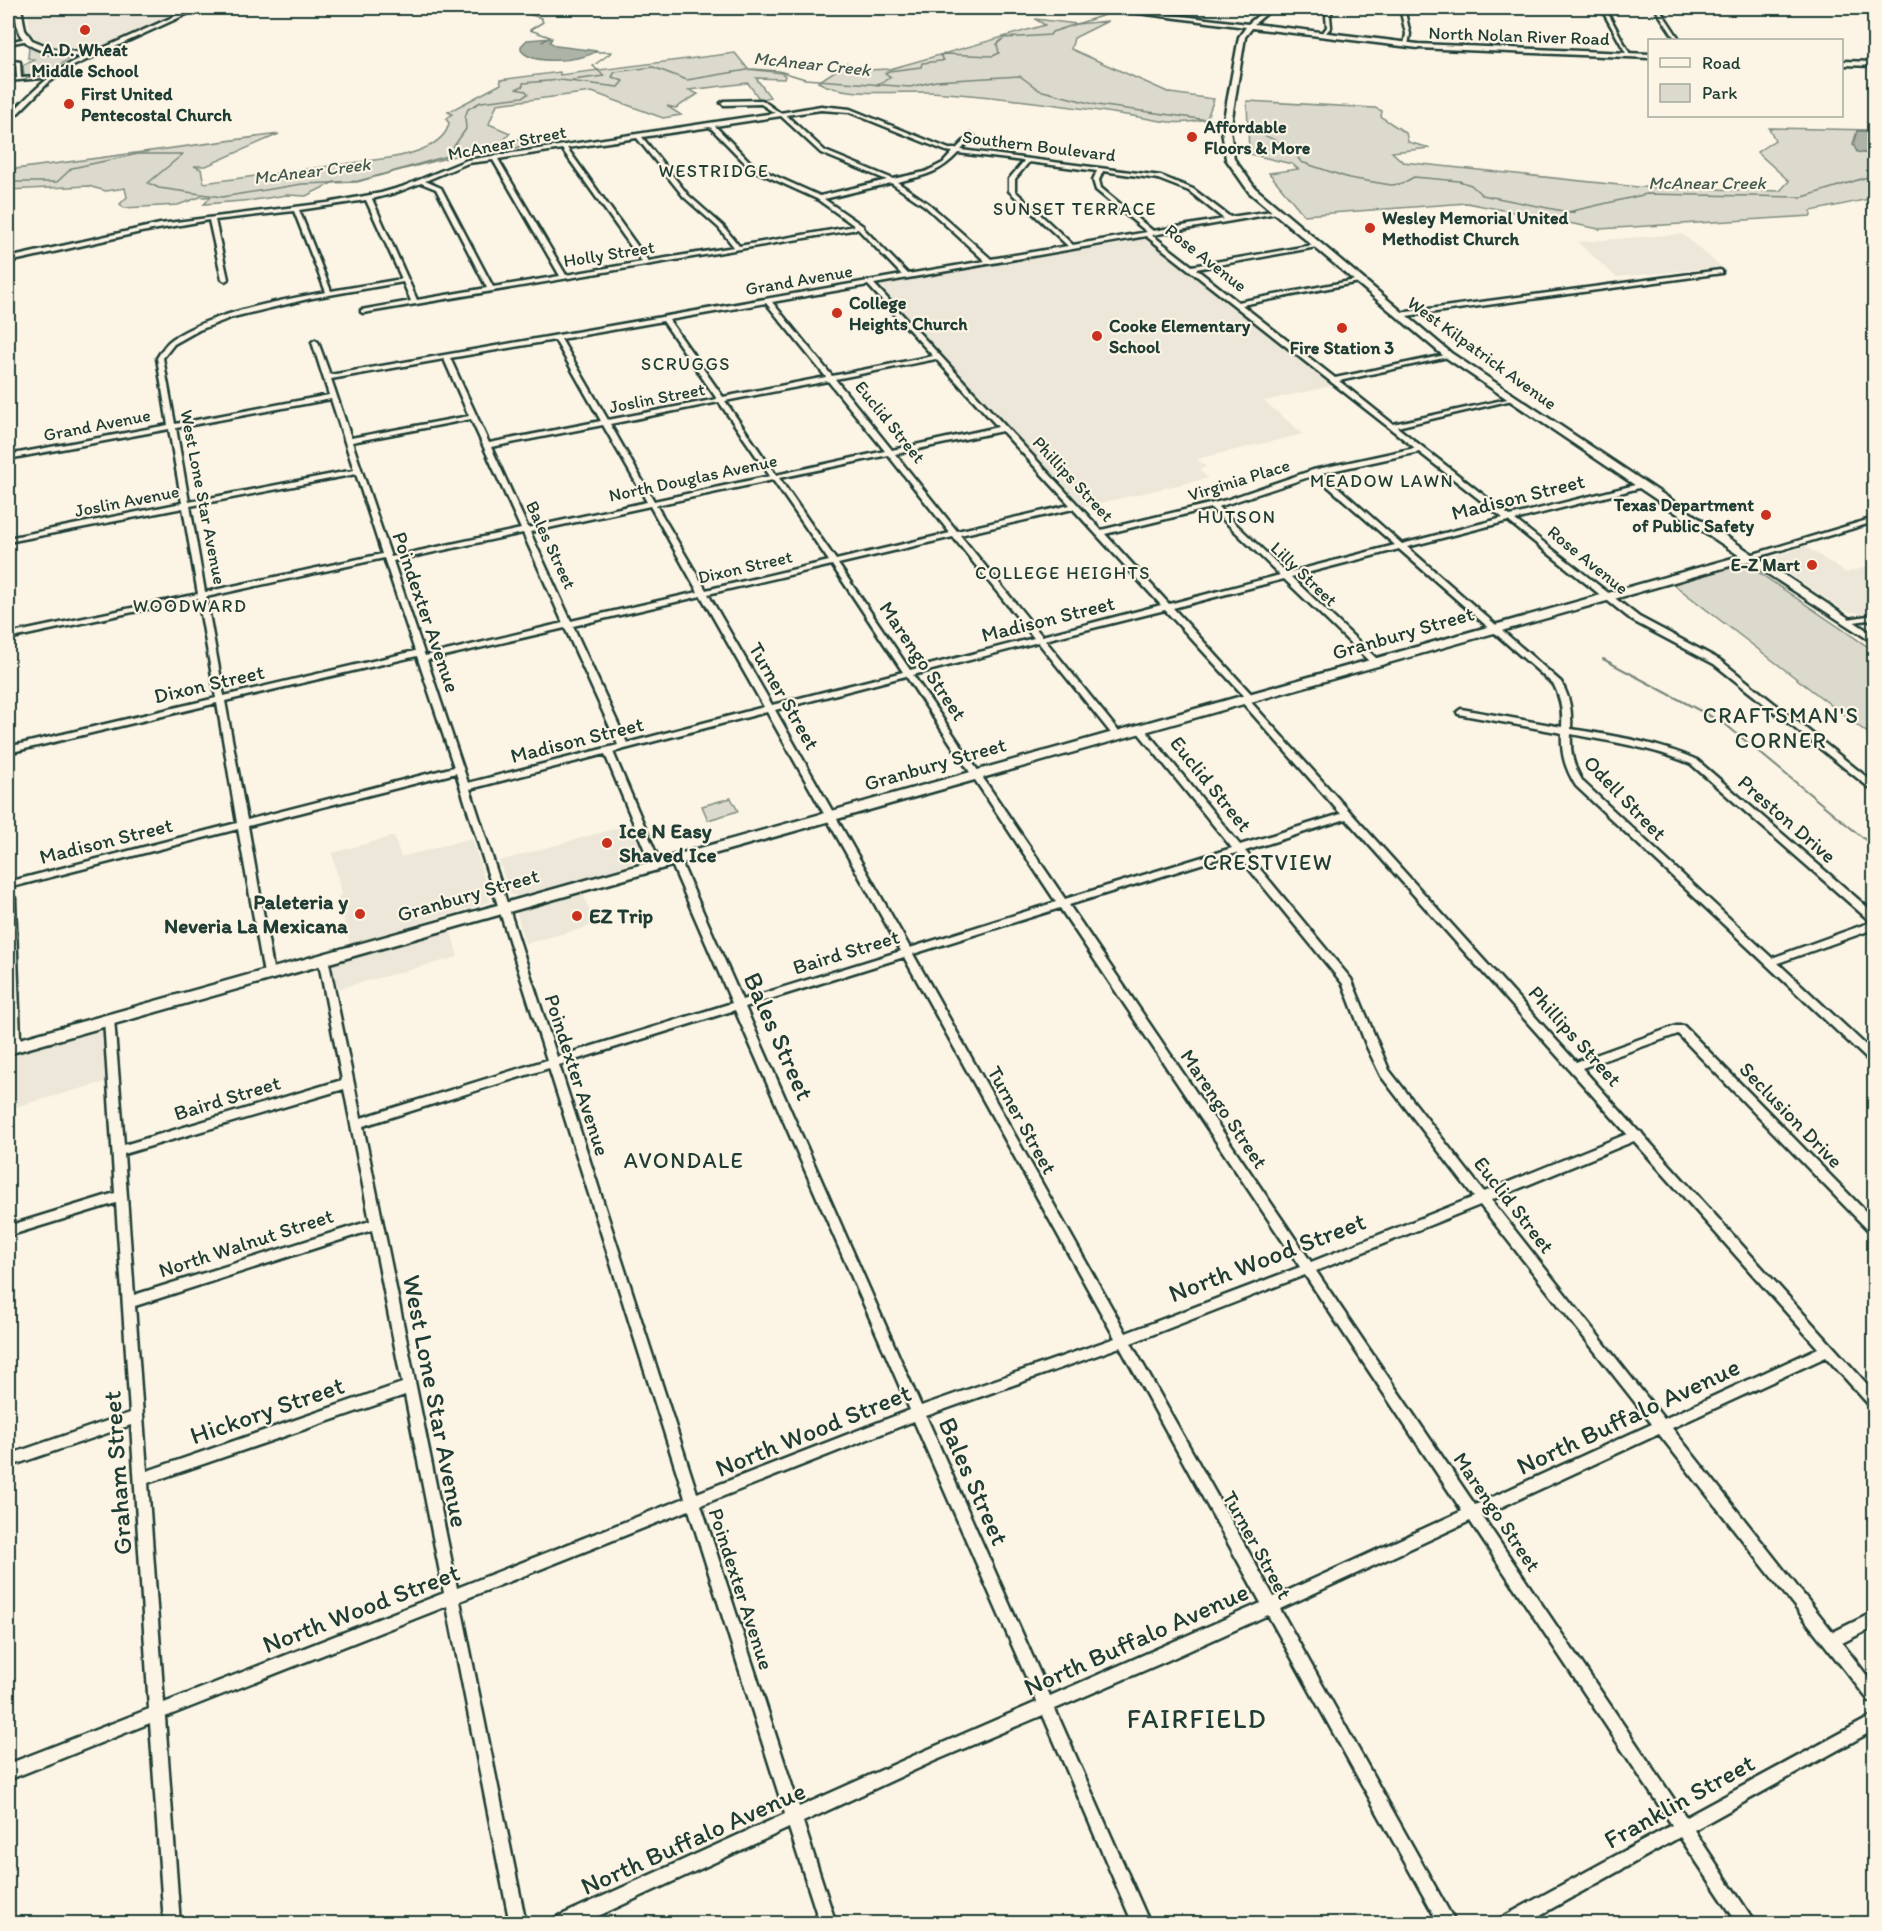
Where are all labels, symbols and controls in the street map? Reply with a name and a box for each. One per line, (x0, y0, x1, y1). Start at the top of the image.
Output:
street label: North Nolan River Road (1428, 22, 1610, 50)
marker: A.D. Wheat Middle School (78, 23, 92, 37)
place label: A.D. Wheat Middle School (31, 39, 140, 82)
legend (1648, 39, 1843, 117)
water label: McAnear Creek (752, 47, 873, 81)
text: Road (1702, 52, 1741, 74)
text: Park (1702, 82, 1737, 104)
place label: First United Pentecostal Church (81, 83, 232, 126)
marker: First United Pentecostal Church (62, 97, 76, 111)
place label: Affordable Floors & More (1203, 116, 1311, 159)
street label: McAnear Street (446, 121, 568, 165)
street label: Southern Boulevard (961, 126, 1117, 166)
marker: Affordable Floors & More (1185, 130, 1199, 144)
water label: McAnear Creek (252, 153, 373, 189)
district label: WESTRIDGE (659, 160, 769, 182)
water label: McAnear Creek (1648, 172, 1767, 194)
district label: SUNSET TERRACE (993, 198, 1157, 220)
place label: Wesley Memorial United Methodist Church (1382, 207, 1569, 250)
street label: Rose Avenue (1161, 219, 1251, 297)
marker: Wesley Memorial United Methodist Church (1363, 221, 1377, 235)
street label: Holly Street (562, 236, 656, 272)
street label: Grand Avenue (744, 260, 854, 300)
street label: West Kilpatrick Avenue (1403, 291, 1561, 415)
place label: College Heights Church (849, 292, 968, 335)
marker: College Heights Church (830, 306, 844, 320)
place label: Cooke Elementary School (1109, 315, 1251, 358)
marker: Fire Station 3 (1335, 321, 1349, 335)
marker: Cooke Elementary School (1090, 329, 1104, 343)
place label: Fire Station 3 (1290, 337, 1394, 359)
district label: SCRUGGS (641, 353, 731, 375)
street label: Euclid Street (850, 376, 930, 468)
street label: Joslin Street (607, 378, 707, 418)
street label: Grand Avenue (42, 404, 152, 446)
street label: West Lone Star Avenue (175, 408, 231, 586)
street label: Phillips Street (1028, 432, 1118, 526)
street label: North Douglas Avenue (607, 449, 779, 507)
street label: Virginia Place (1185, 454, 1293, 506)
street label: Madison Street (1449, 468, 1587, 525)
district label: MEADOW LAWN (1310, 470, 1454, 492)
street label: Joslin Avenue (73, 480, 181, 522)
place label: Texas Department of Public Safety (1613, 494, 1755, 537)
street label: Bales Street (521, 497, 581, 593)
district label: HUTSON (1198, 506, 1276, 528)
marker: Texas Department of Public Safety (1759, 508, 1773, 522)
street label: Rose Avenue (1543, 521, 1633, 599)
street label: Poindexter Avenue (387, 528, 466, 696)
street label: Lilly Street (1266, 537, 1342, 611)
street label: Dixon Street (696, 545, 795, 589)
place label: E-Z Mart (1731, 554, 1800, 576)
marker: E-Z Mart (1805, 558, 1819, 572)
district label: COLLEGE HEIGHTS (975, 562, 1151, 584)
street label: Madison Street (979, 590, 1117, 647)
district label: WOODWARD (133, 595, 247, 617)
street label: Marengo Street (874, 596, 973, 725)
street label: Granbury Street (1329, 600, 1477, 665)
street label: Turner Street (744, 637, 825, 754)
street label: Dixon Street (151, 659, 267, 708)
district label: CRAFTSMAN'S CORNER (1703, 702, 1859, 754)
street label: Madison Street (508, 711, 646, 768)
street label: Granbury Street (861, 731, 1009, 796)
street label: Euclid Street (1165, 731, 1258, 837)
street label: Odell Street (1579, 750, 1672, 845)
street label: Preston Drive (1733, 769, 1841, 868)
street label: Madison Street (37, 812, 175, 869)
place label: Ice N Easy Shaved Ice (619, 818, 717, 867)
marker: Ice N Easy Shaved Ice (600, 836, 614, 850)
district label: CRESTVIEW (1203, 849, 1333, 876)
street label: Granbury Street (394, 862, 542, 927)
place label: Paleteria y Neveria La Mexicana (164, 889, 349, 938)
place label: EZ Trip (589, 903, 653, 929)
marker: Paleteria y Neveria La Mexicana (353, 907, 367, 921)
marker: EZ Trip (570, 909, 584, 923)
street label: Baird Street (790, 923, 902, 980)
street label: Bales Street (737, 967, 822, 1105)
street label: Phillips Street (1524, 980, 1627, 1091)
street label: Poindexter Avenue (540, 991, 615, 1159)
street label: Marengo Street (1175, 1044, 1274, 1173)
street label: Seclusion Drive (1734, 1056, 1848, 1173)
street label: Turner Street (982, 1061, 1063, 1178)
street label: Baird Street (171, 1069, 283, 1126)
district label: AVONDALE (624, 1147, 744, 1174)
street label: Euclid Street (1469, 1151, 1560, 1258)
street label: North Walnut Street (155, 1202, 336, 1283)
street label: North Wood Street (1164, 1205, 1370, 1309)
street label: West Lone Star Avenue (396, 1272, 476, 1530)
street label: North Buffalo Avenue (1511, 1350, 1745, 1482)
street label: Hickory Street (186, 1369, 348, 1451)
street label: North Wood Street (710, 1376, 916, 1484)
street label: Graham Street (95, 1390, 139, 1556)
street label: Bales Street (932, 1412, 1017, 1550)
street label: Marengo Street (1448, 1447, 1547, 1576)
street label: Turner Street (1217, 1486, 1298, 1603)
street label: Poindexter Avenue (704, 1505, 779, 1673)
street label: North Wood Street (258, 1556, 464, 1660)
street label: North Buffalo Avenue (1019, 1575, 1253, 1703)
district label: FAIRFIELD (1127, 1702, 1267, 1735)
street label: Franklin Street (1598, 1746, 1760, 1856)
street label: North Buffalo Avenue (576, 1774, 810, 1902)

